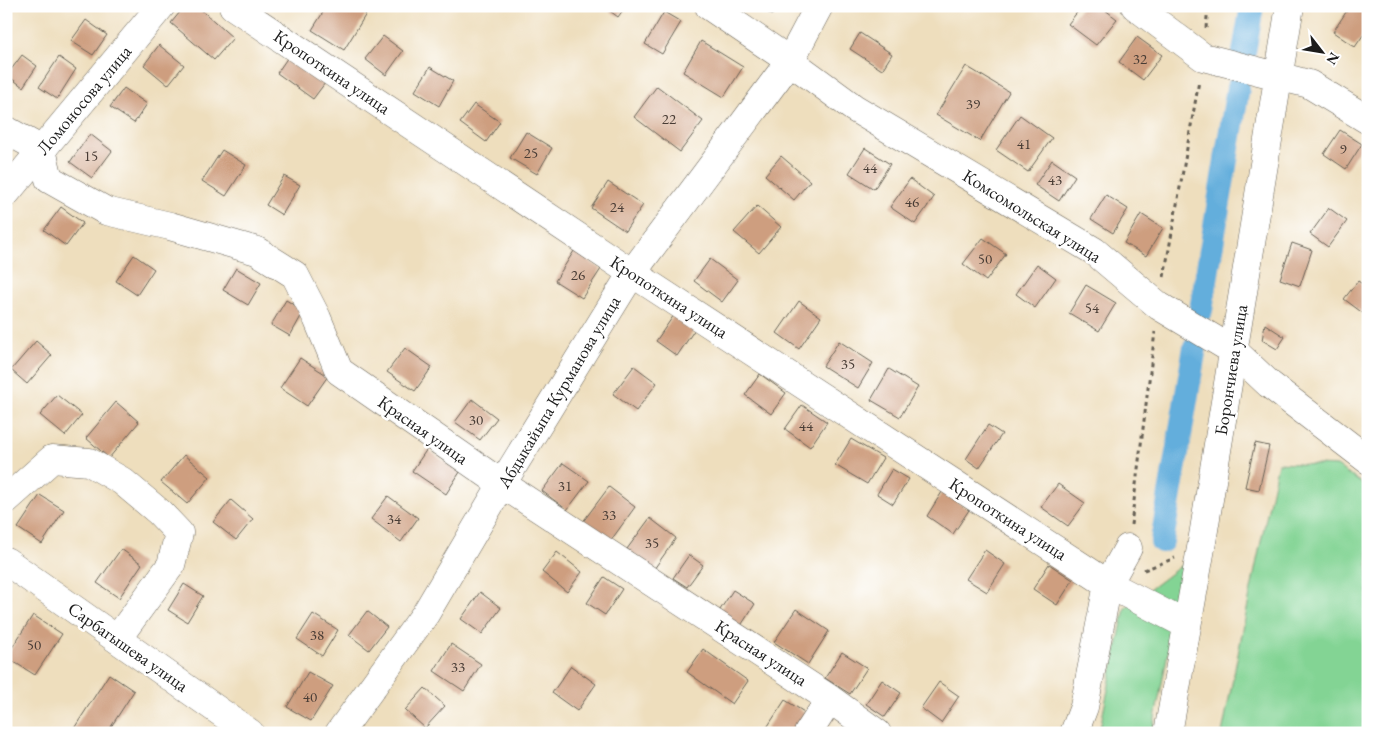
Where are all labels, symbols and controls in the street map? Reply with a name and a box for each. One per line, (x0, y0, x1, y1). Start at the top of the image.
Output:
street label: Кропоткина улица (270, 24, 396, 120)
north arrow (1296, 28, 1346, 78)
street label: Ломоносова улица (31, 39, 137, 159)
house number: 32 (1133, 49, 1148, 68)
text: N (1322, 49, 1344, 69)
house number: 39 (966, 94, 980, 113)
house number: 22 (662, 109, 677, 128)
house number: 41 (1017, 134, 1031, 153)
house number: 9 (1339, 139, 1347, 158)
house number: 25 (524, 143, 538, 162)
house number: 15 (84, 146, 98, 165)
house number: 44 (863, 158, 878, 177)
street label: Комсомольская улица (959, 164, 1107, 268)
house number: 43 (1048, 170, 1062, 189)
house number: 46 (905, 192, 919, 211)
house number: 24 (610, 197, 625, 216)
house number: 50 (978, 249, 992, 268)
street label: Кропоткина улица (606, 250, 733, 344)
house number: 26 (571, 265, 585, 284)
street label: Абдыкайыпа Курманова улица (491, 291, 626, 493)
house number: 54 (1085, 298, 1100, 317)
street label: Борончиева улица (1209, 302, 1252, 437)
house number: 35 (841, 354, 855, 373)
street label: Красная улица (374, 390, 474, 470)
house number: 30 (469, 410, 483, 429)
house number: 44 (799, 416, 814, 435)
street label: Кропоткина улица (945, 472, 1072, 566)
house number: 31 (558, 476, 572, 495)
house number: 33 (602, 505, 616, 524)
house number: 34 (387, 509, 402, 528)
house number: 35 (645, 533, 659, 552)
street label: Сарбагышева улица (64, 596, 194, 697)
street label: Красная улица (711, 614, 812, 691)
house number: 38 (310, 625, 324, 644)
house number: 50 (27, 635, 41, 654)
house number: 33 (451, 657, 465, 676)
house number: 40 (303, 687, 317, 706)

